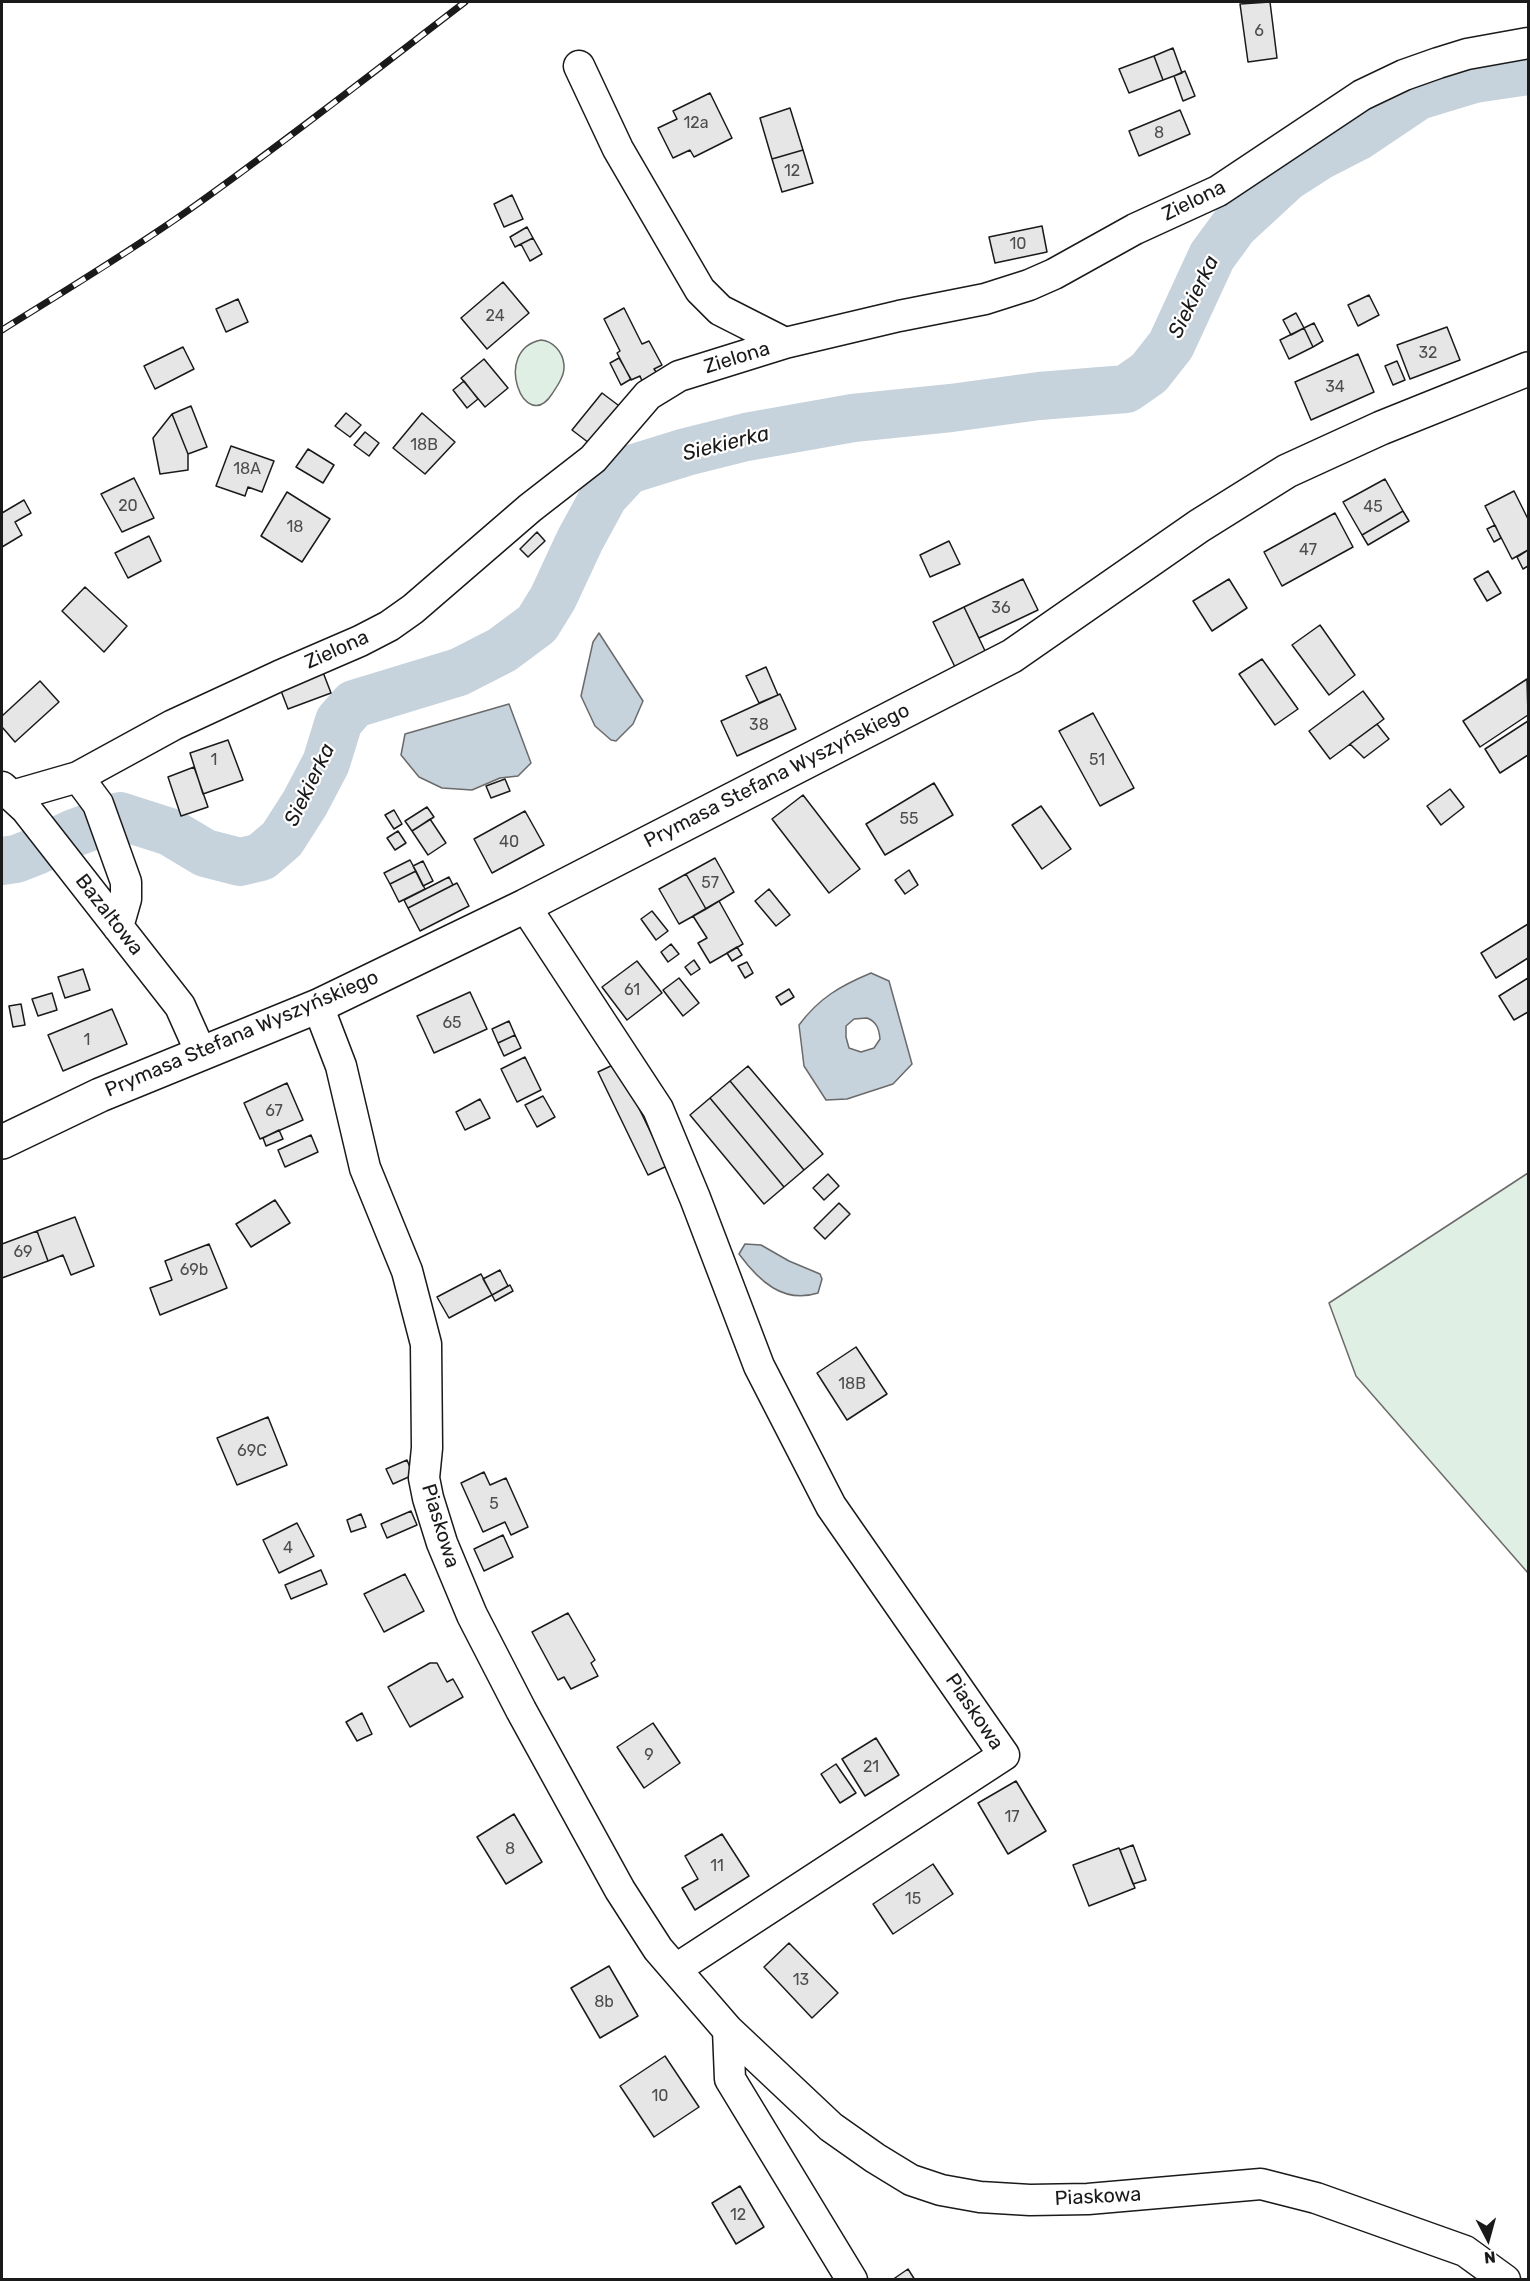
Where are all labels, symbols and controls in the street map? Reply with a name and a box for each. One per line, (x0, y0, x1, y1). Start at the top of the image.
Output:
house number: 6 (1254, 21, 1264, 41)
house number: 12a (683, 113, 709, 133)
house number: 8 (1154, 123, 1164, 143)
house number: 12 (784, 161, 800, 181)
street label: Zielona (1158, 175, 1230, 227)
house number: 10 (1009, 234, 1027, 254)
water label: Siekierka (1163, 252, 1225, 342)
house number: 24 (485, 306, 505, 326)
street label: Zielona (701, 337, 773, 379)
house number: 32 (1418, 343, 1438, 363)
house number: 34 (1325, 377, 1345, 397)
water label: Siekierka (680, 421, 772, 467)
house number: 18B (410, 435, 438, 455)
house number: 18A (233, 459, 261, 479)
house number: 20 (118, 496, 138, 516)
house number: 45 (1363, 497, 1383, 517)
house number: 18 (286, 517, 304, 537)
house number: 47 (1299, 540, 1317, 560)
house number: 36 (991, 598, 1011, 618)
street label: Zielona (301, 625, 373, 675)
street label: Prymasa Stefana Wyszyńskiego (640, 698, 914, 854)
house number: 38 (749, 715, 769, 735)
water label: Siekierka (279, 740, 341, 830)
house number: 1 (211, 750, 217, 770)
house number: 51 (1089, 750, 1105, 770)
house number: 55 (899, 809, 919, 829)
house number: 40 (499, 832, 519, 852)
street label: Bazaltowa (70, 870, 148, 960)
house number: 57 (701, 873, 719, 893)
street label: Prymasa Stefana Wyszyńskiego (102, 965, 382, 1103)
house number: 61 (624, 980, 640, 1000)
house number: 65 (442, 1013, 462, 1033)
house number: 1 (84, 1030, 90, 1050)
house number: 67 (265, 1101, 283, 1121)
house number: 69 (13, 1242, 33, 1262)
house number: 69b (180, 1260, 208, 1280)
house number: 18B (838, 1374, 866, 1394)
house number: 69C (237, 1441, 267, 1461)
street label: Piaskowa (416, 1481, 464, 1571)
house number: 5 (489, 1494, 499, 1514)
house number: 4 (283, 1538, 293, 1558)
street label: Piaskowa (940, 1669, 1008, 1755)
house number: 9 (644, 1745, 654, 1765)
house number: 21 (863, 1757, 879, 1777)
house number: 17 (1004, 1807, 1020, 1827)
house number: 8 (505, 1839, 515, 1859)
house number: 11 (710, 1856, 724, 1876)
house number: 15 (905, 1889, 921, 1909)
house number: 13 (793, 1970, 809, 1990)
house number: 8b (594, 1992, 614, 2012)
house number: 10 (651, 2086, 669, 2106)
street label: Piaskowa (1054, 2183, 1142, 2211)
house number: 12 (730, 2205, 746, 2225)
north arrow (1458, 2209, 1518, 2269)
text: N (1483, 2247, 1497, 2267)

